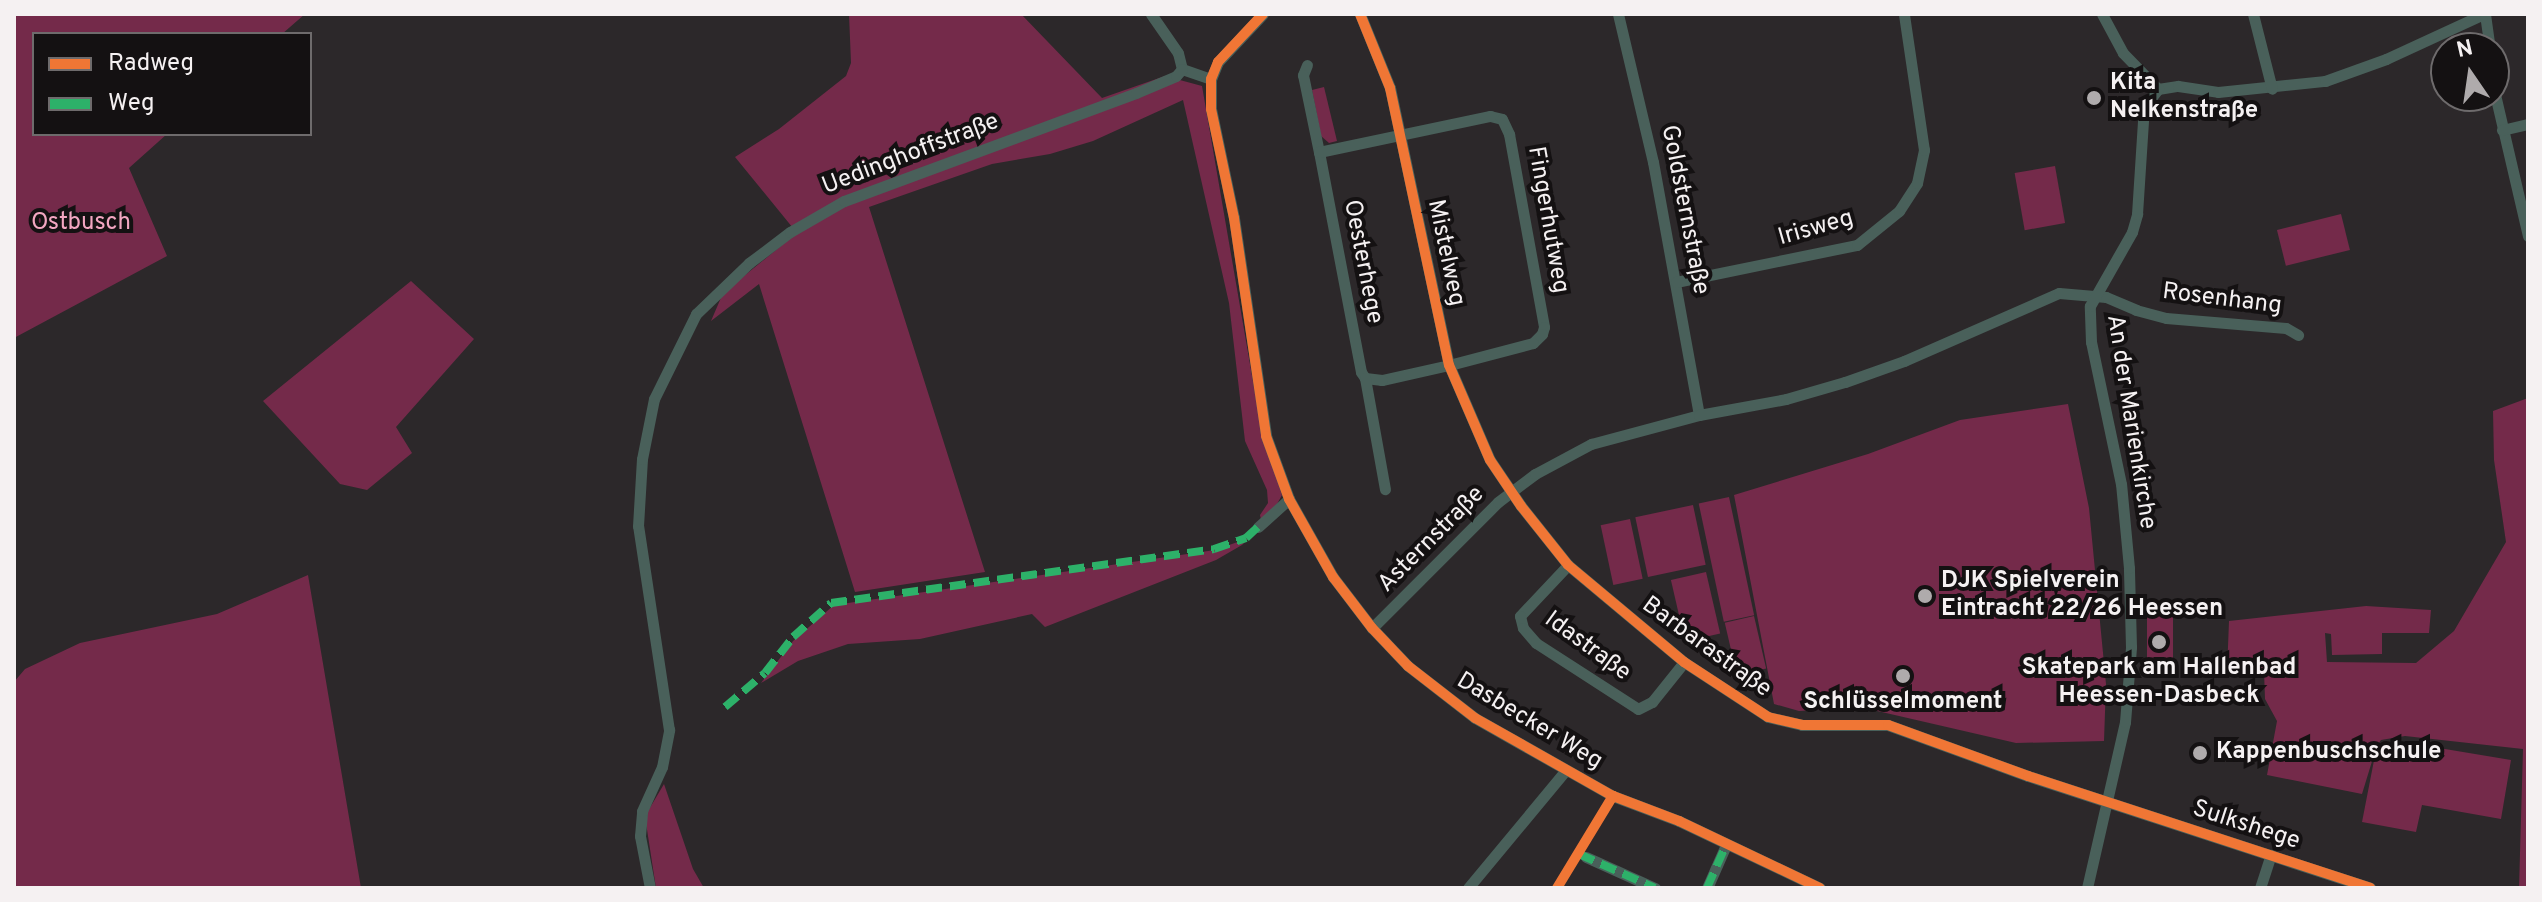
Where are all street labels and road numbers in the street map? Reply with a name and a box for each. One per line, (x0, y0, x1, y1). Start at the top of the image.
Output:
street label: Uedinghoffstraße (819, 108, 1003, 202)
street label: Goldsternstraße (1653, 123, 1715, 297)
street label: Fingerhutweg (1520, 144, 1574, 296)
street label: Mistelweg (1420, 197, 1470, 309)
street label: Oesterhege (1336, 198, 1388, 326)
street label: Irisweg (1775, 205, 1857, 253)
street label: Rosenhang (2161, 278, 2283, 322)
street label: An der Marienkirche (2099, 313, 2161, 531)
street label: Asternstraße (1373, 481, 1491, 599)
street label: Barbarastraße (1636, 591, 1776, 705)
street label: Idastraße (1538, 606, 1636, 688)
street label: Dasbecker Weg (1451, 667, 1607, 777)
street label: Sulkshege (2189, 795, 2303, 857)

